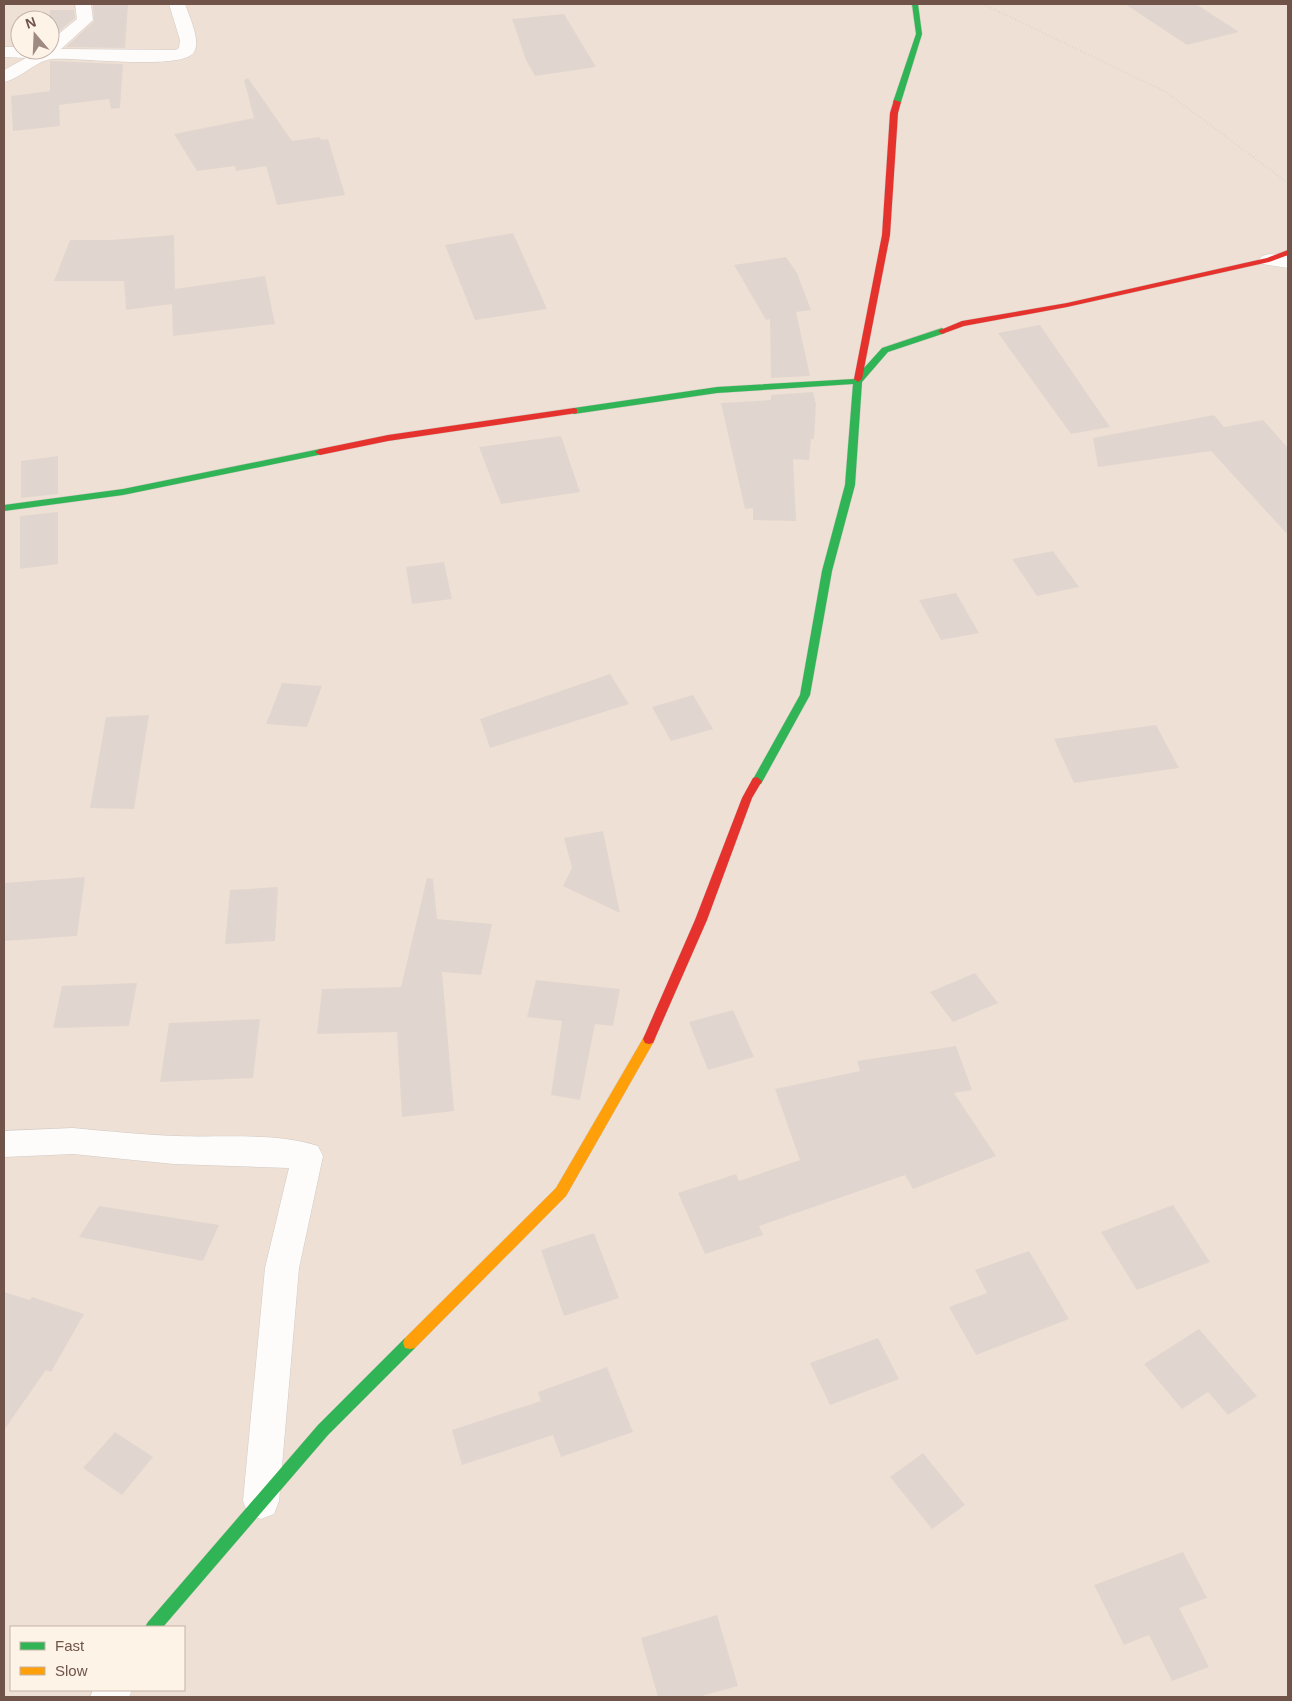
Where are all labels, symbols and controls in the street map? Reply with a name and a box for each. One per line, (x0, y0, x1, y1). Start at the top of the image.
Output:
north arrow (10, 10, 60, 60)
text: N (23, 13, 38, 32)
legend (10, 1626, 185, 1691)
text: Fast (55, 1637, 85, 1654)
text: Slow (55, 1662, 88, 1679)

